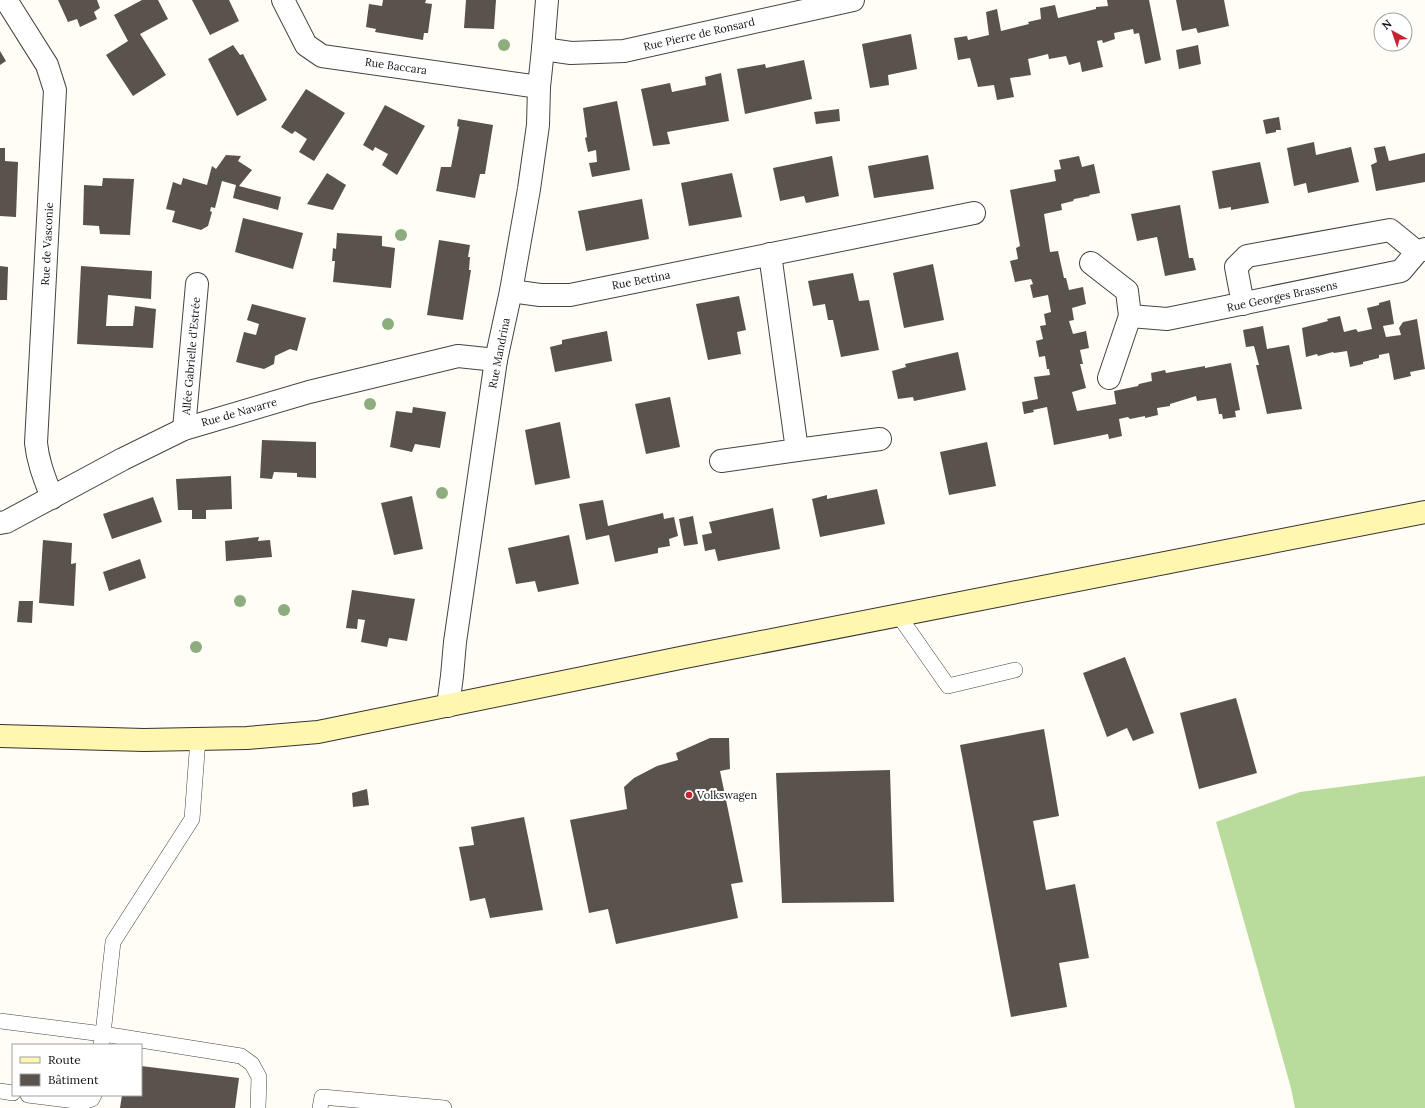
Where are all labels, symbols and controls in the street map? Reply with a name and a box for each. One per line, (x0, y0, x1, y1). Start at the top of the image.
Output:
north arrow (1373, 12, 1413, 52)
street label: Rue Pierre de Ronsard (642, 14, 756, 54)
text: N (1379, 16, 1395, 32)
street label: Rue Baccara (364, 55, 428, 77)
street label: Rue de Vasconie (38, 202, 56, 286)
street label: Rue Bettina (611, 267, 672, 293)
street label: Rue Georges Brassens (1225, 277, 1339, 315)
street label: Allée Gabrielle d'Estrée (179, 296, 203, 417)
street label: Rue Mandrina (485, 316, 513, 389)
street label: Rue de Navarre (199, 394, 279, 430)
place label: Volkswagen (696, 788, 758, 802)
marker: Volkswagen (684, 790, 694, 800)
legend (12, 1044, 142, 1096)
text: Route (48, 1052, 81, 1067)
text: Bâtiment (48, 1072, 99, 1087)

